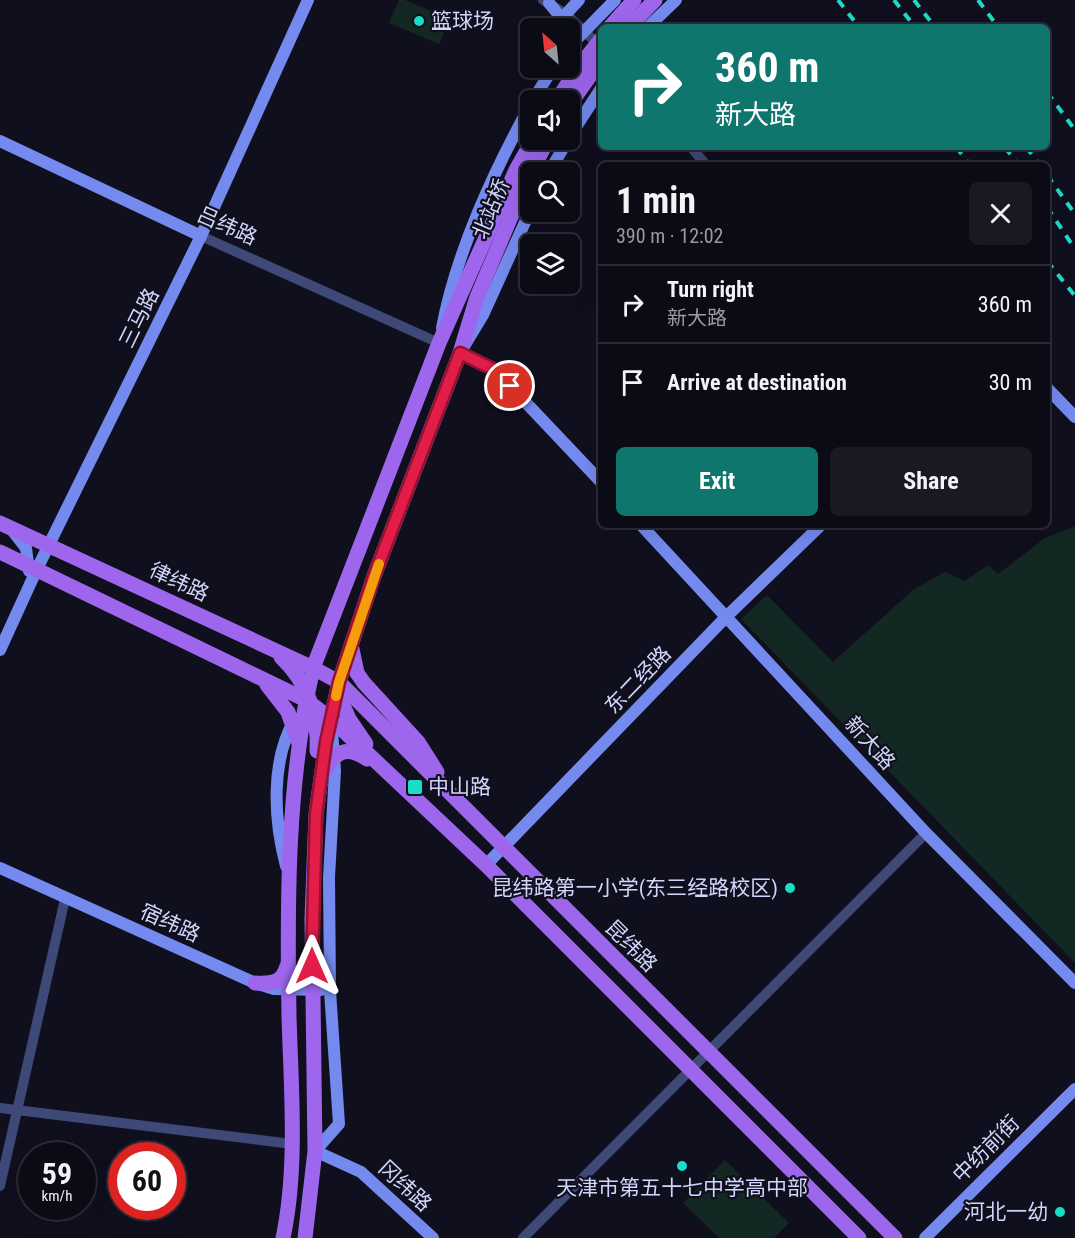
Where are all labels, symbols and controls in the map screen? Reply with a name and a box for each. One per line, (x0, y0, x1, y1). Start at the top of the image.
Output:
place label: 篮球场 (431, 9, 494, 33)
marker: 篮球场 (412, 14, 426, 28)
north arrow (520, 18, 580, 78)
map controls (520, 18, 580, 294)
text: 360 m (715, 43, 820, 92)
icon: right (616, 48, 694, 126)
button: sound (520, 90, 580, 150)
text: 新大路 (715, 99, 796, 131)
button: search (520, 162, 580, 222)
street label: 北站桥 (468, 175, 514, 243)
text: 1 min (616, 180, 696, 222)
button: close (969, 182, 1032, 245)
street label: 吕纬路 (193, 202, 261, 250)
text: 390 m · 12:02 (616, 224, 723, 248)
button: layers (520, 234, 580, 294)
text: Turn right (667, 277, 754, 302)
street label: 三马路 (114, 284, 164, 352)
icon: right (616, 288, 649, 321)
text: 360 m (978, 292, 1032, 317)
text: 新大路 (667, 306, 727, 330)
pin (484, 360, 535, 411)
icon: arrive (616, 366, 649, 399)
icon: arrive (493, 369, 526, 402)
text: Arrive at destination (667, 370, 847, 395)
text: 30 m (989, 370, 1032, 395)
button: Exit (616, 447, 818, 516)
button: Share (830, 447, 1032, 516)
street label: 律纬路 (145, 558, 213, 606)
street label: 东二经路 (600, 641, 676, 719)
street label: 新大路 (840, 712, 900, 774)
place label: 中山路 (428, 775, 491, 799)
marker: 中山路 (406, 778, 424, 796)
place label: 昆纬路第一小学(东三经路校区) (492, 876, 778, 900)
marker: 昆纬路第一小学(东三经路校区) (783, 881, 797, 895)
street label: 宿纬路 (136, 899, 204, 947)
street label: 昆纬路 (600, 915, 662, 977)
position arrow (280, 934, 344, 998)
street label: 中纺前街 (948, 1111, 1024, 1187)
speed limit sign: 60 (108, 1142, 186, 1220)
text: 59 (42, 1156, 72, 1191)
street label: 冈纬路 (374, 1156, 436, 1216)
marker: 天津市第五十七中学高中部 (675, 1159, 689, 1173)
place label: 天津市第五十七中学高中部 (556, 1176, 808, 1200)
text: km/h (42, 1187, 72, 1205)
place label: 河北一幼 (964, 1200, 1048, 1224)
marker: 河北一幼 (1053, 1205, 1067, 1219)

